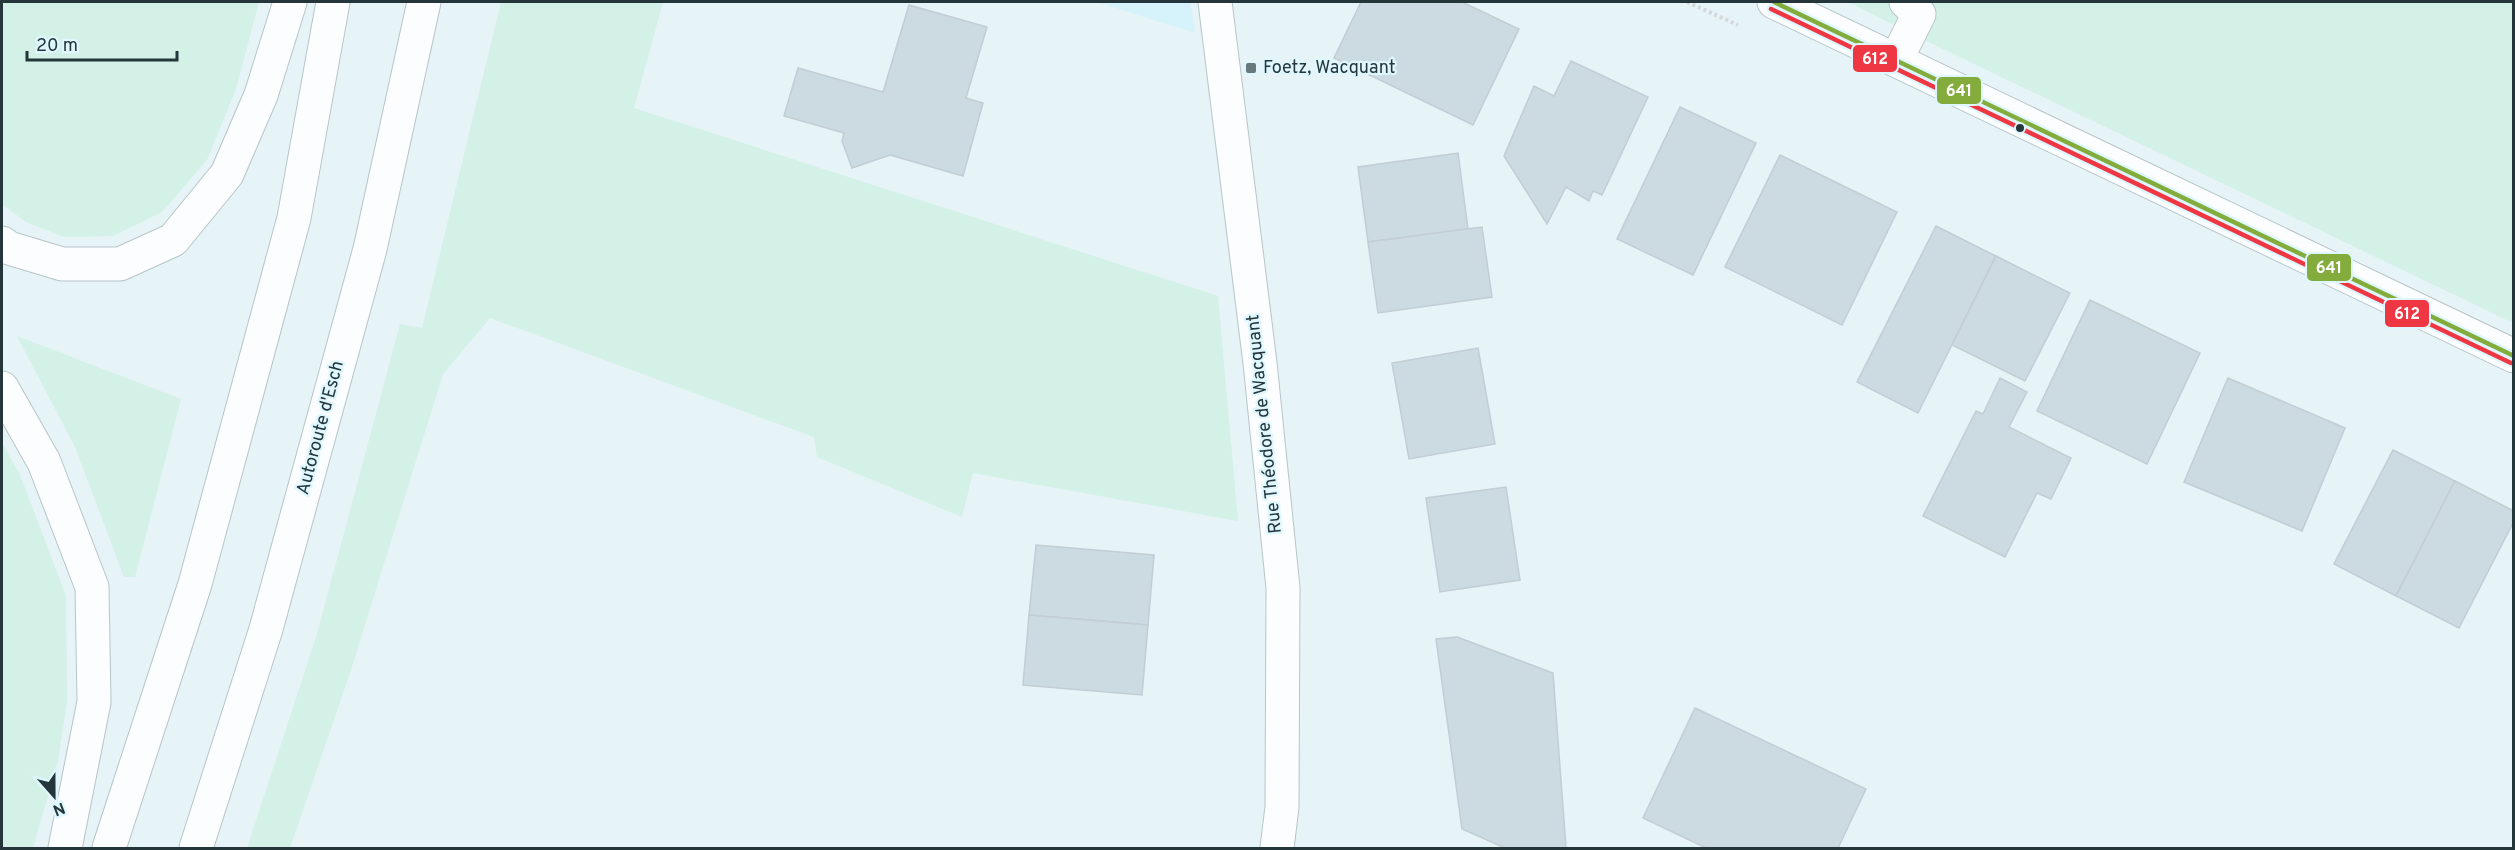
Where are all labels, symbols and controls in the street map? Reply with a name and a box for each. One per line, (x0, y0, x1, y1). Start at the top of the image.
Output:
scale bar (27, 24, 177, 62)
text: 20 m (36, 35, 78, 58)
line badge: 612 (1852, 44, 1898, 73)
text: 612 (1862, 50, 1888, 70)
place label: Foetz, Wacquant (1263, 57, 1395, 80)
marker: Foetz, Wacquant (1244, 61, 1258, 75)
line badge: 641 (1936, 76, 1982, 105)
text: 641 (1946, 82, 1972, 102)
unlabelled marker (2014, 122, 2026, 134)
line badge: 641 (2306, 253, 2352, 282)
text: 641 (2316, 259, 2342, 279)
line badge: 612 (2384, 299, 2430, 328)
text: 612 (2394, 305, 2420, 325)
street label: Rue Théodore de Wacquant (1242, 313, 1288, 535)
street label: Autoroute d'Esch (292, 358, 350, 498)
north arrow (24, 766, 84, 826)
text: N (50, 797, 68, 820)

